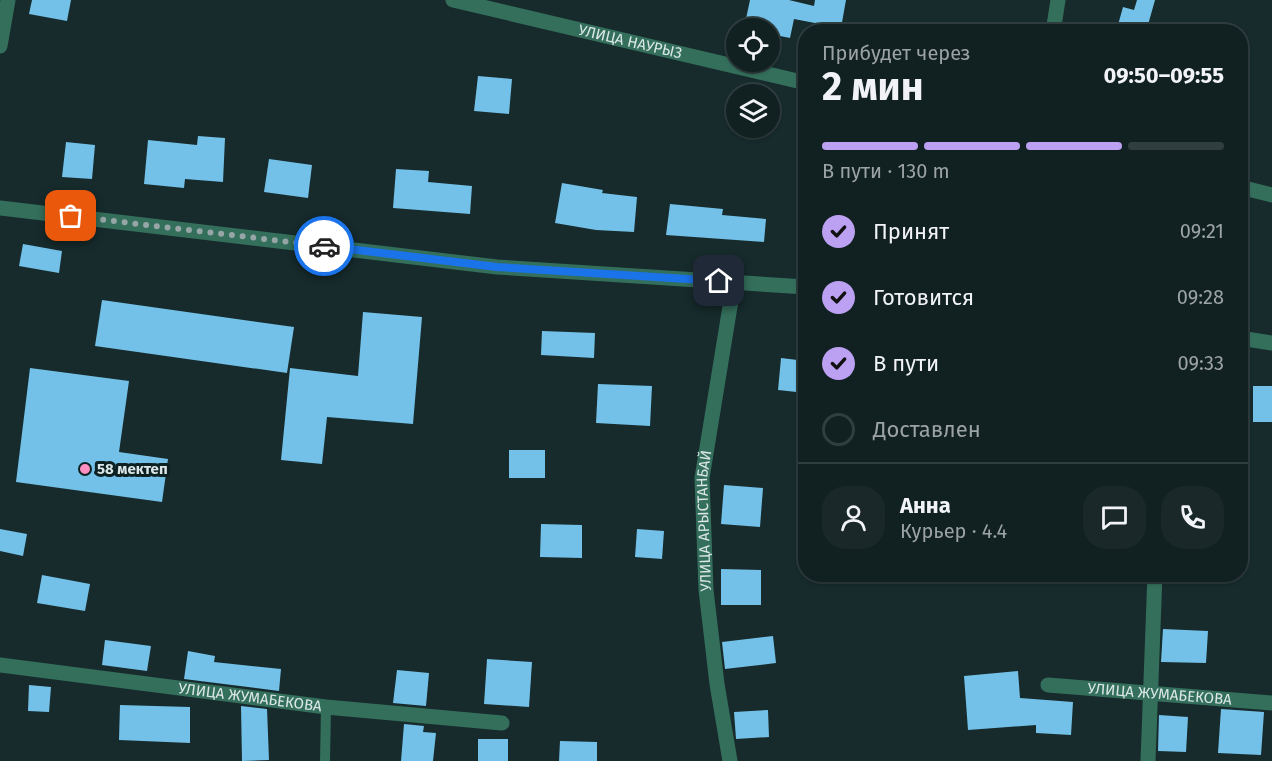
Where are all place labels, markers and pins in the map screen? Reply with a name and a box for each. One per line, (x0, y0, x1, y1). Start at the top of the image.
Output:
pin (45, 190, 96, 241)
pin (693, 255, 744, 306)
place label: 58 мектеп (97, 460, 168, 478)
marker: 58 мектеп (78, 462, 92, 476)

